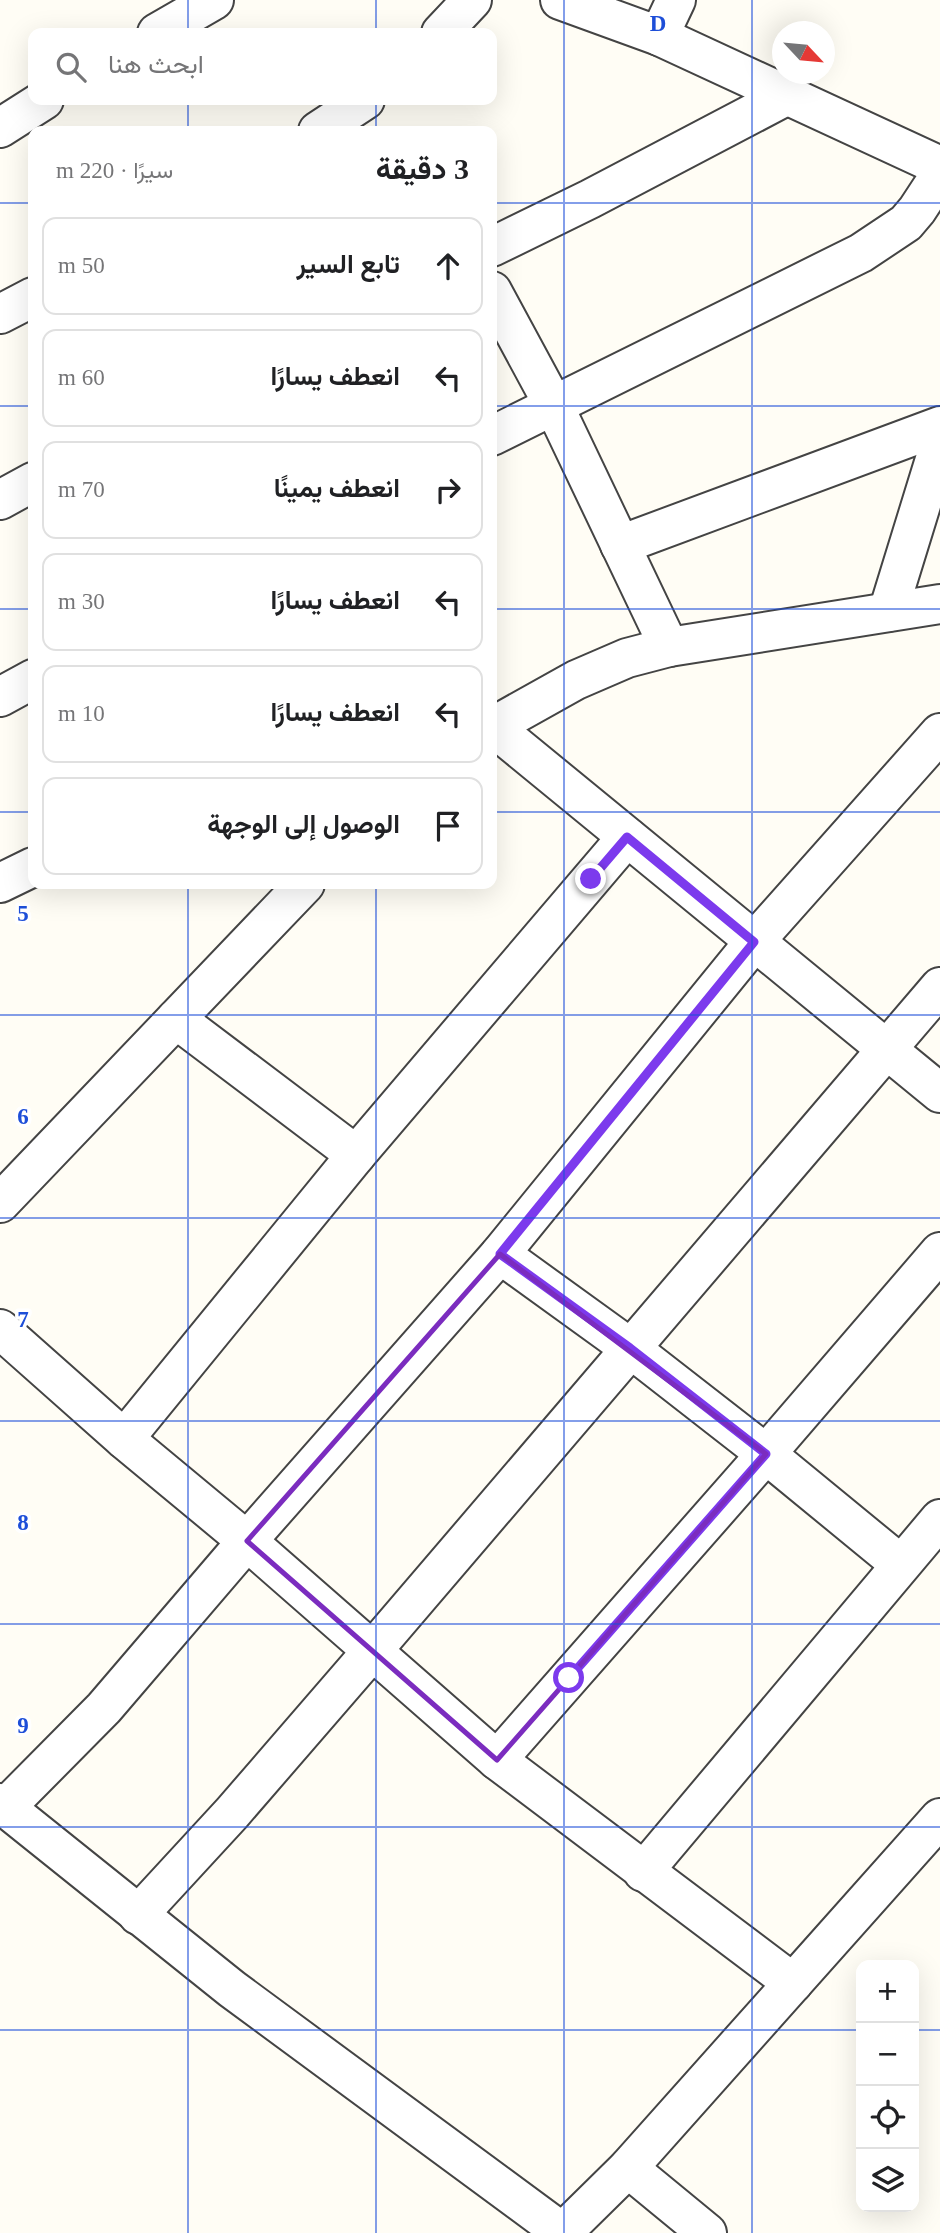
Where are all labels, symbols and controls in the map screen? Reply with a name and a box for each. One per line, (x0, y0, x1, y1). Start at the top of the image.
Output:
text: D (650, 11, 666, 36)
north arrow (772, 21, 835, 84)
search box (28, 28, 497, 105)
icon: search (52, 48, 90, 86)
text: ابحث هنا (108, 50, 204, 79)
text: 3 دقيقة (376, 152, 469, 185)
text: سيرًا · 220 m (56, 158, 173, 183)
icon: ahead (429, 247, 467, 285)
text: تابع السير (297, 250, 400, 279)
text: 50 m (58, 253, 105, 278)
icon: left (429, 359, 467, 397)
text: انعطف يسارًا (270, 362, 400, 391)
text: 60 m (58, 365, 105, 390)
icon: right (429, 471, 467, 509)
text: انعطف يمينًا (274, 474, 400, 503)
text: 70 m (58, 477, 105, 502)
icon: left (429, 583, 467, 621)
text: انعطف يسارًا (270, 586, 400, 615)
text: 30 m (58, 589, 105, 614)
icon: left (429, 695, 467, 733)
text: انعطف يسارًا (270, 698, 400, 727)
text: 10 m (58, 701, 105, 726)
icon: arrive (429, 807, 467, 845)
text: الوصول إلى الوجهة (207, 810, 400, 839)
route end (575, 863, 606, 894)
text: 5 (17, 901, 29, 926)
text: 6 (17, 1104, 29, 1129)
text: 7 (17, 1307, 29, 1332)
text: 8 (17, 1510, 29, 1535)
route start (553, 1662, 584, 1693)
text: 9 (17, 1713, 29, 1738)
map controls (856, 1960, 919, 2212)
button: + (856, 1960, 919, 2023)
button: − (856, 2023, 919, 2086)
button: locate (856, 2086, 919, 2149)
button: layers (856, 2149, 919, 2212)

